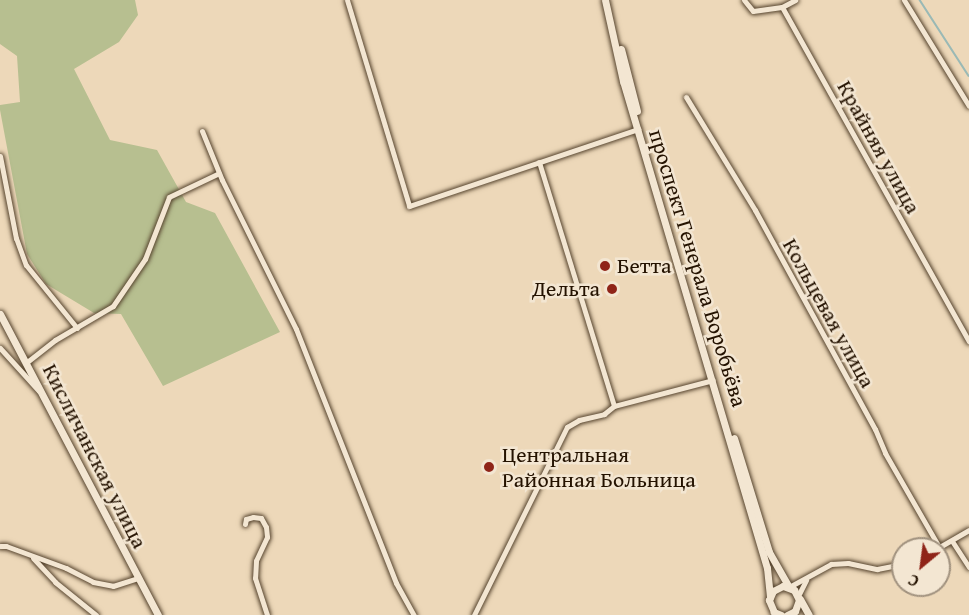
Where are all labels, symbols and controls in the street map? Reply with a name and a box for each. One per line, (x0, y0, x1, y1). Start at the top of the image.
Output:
street label: Крайняя улица (832, 76, 926, 218)
street label: проспект Генерала Воробьёва (643, 126, 753, 410)
street label: Кольцевая улица (777, 234, 881, 392)
place label: Бетта (617, 253, 672, 279)
marker: Бетта (598, 259, 612, 273)
place label: Дельта (532, 276, 600, 302)
marker: Дельта (605, 282, 619, 296)
street label: Кисличанская улица (37, 359, 153, 553)
place label: Центральная Районная Больница (502, 441, 696, 493)
marker: Центральная Районная Больница (480, 458, 498, 476)
north arrow (891, 537, 951, 597)
text: С (903, 568, 923, 594)

